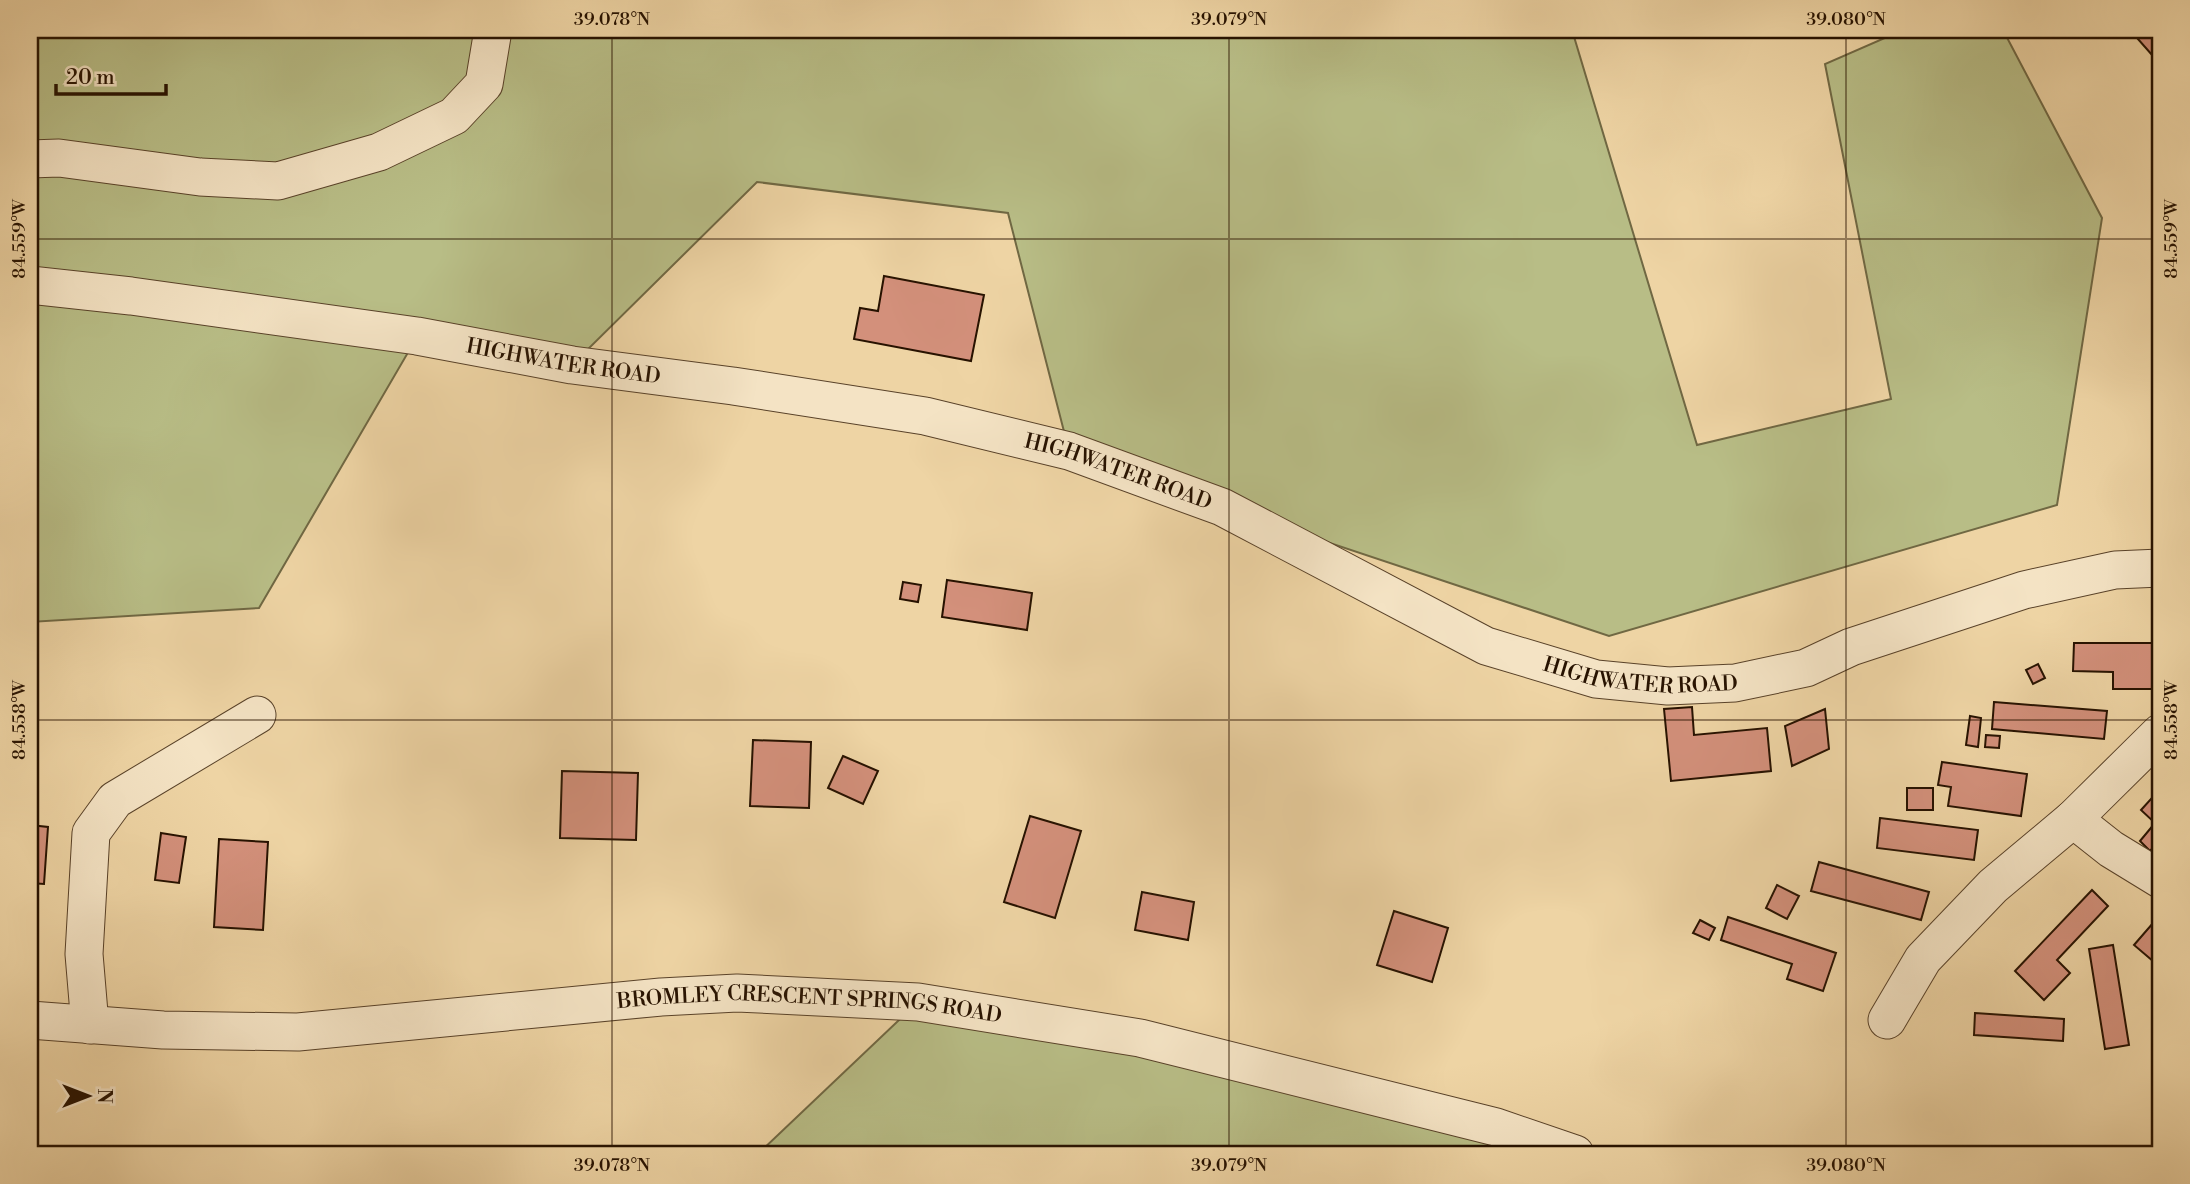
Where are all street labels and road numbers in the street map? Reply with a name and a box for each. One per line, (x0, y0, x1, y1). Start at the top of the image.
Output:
street label: HIGHWATER ROAD (464, 333, 662, 390)
street label: HIGHWATER ROAD (1022, 429, 1215, 516)
street label: HIGHWATER ROAD (1540, 652, 1738, 700)
street label: BROMLEY CRESCENT SPRINGS ROAD (615, 981, 1004, 1029)

